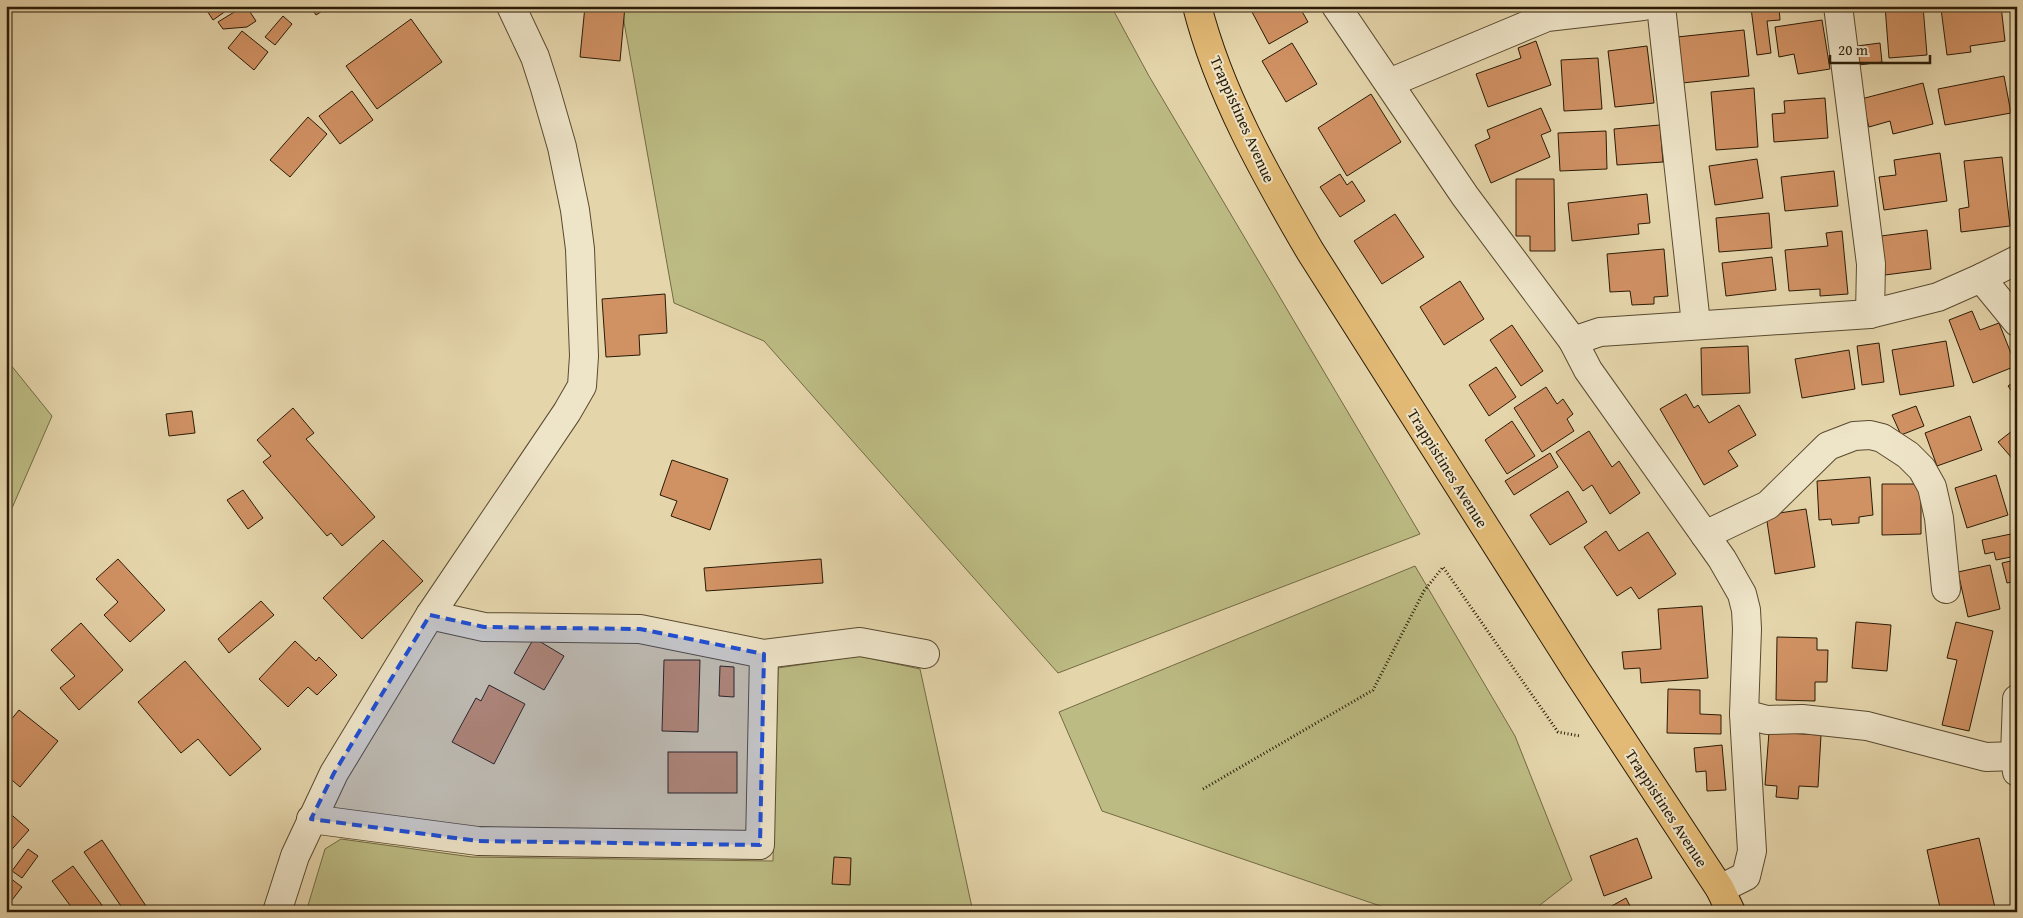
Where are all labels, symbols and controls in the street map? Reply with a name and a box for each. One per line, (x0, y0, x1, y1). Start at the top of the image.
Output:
scale bar (1830, 32, 1930, 64)
text: 20 m (1838, 39, 1869, 60)
street label: Trappistines Avenue (1204, 52, 1282, 186)
street label: Trappistines Avenue (1402, 404, 1494, 532)
street label: Trappistines Avenue (1620, 744, 1714, 872)

